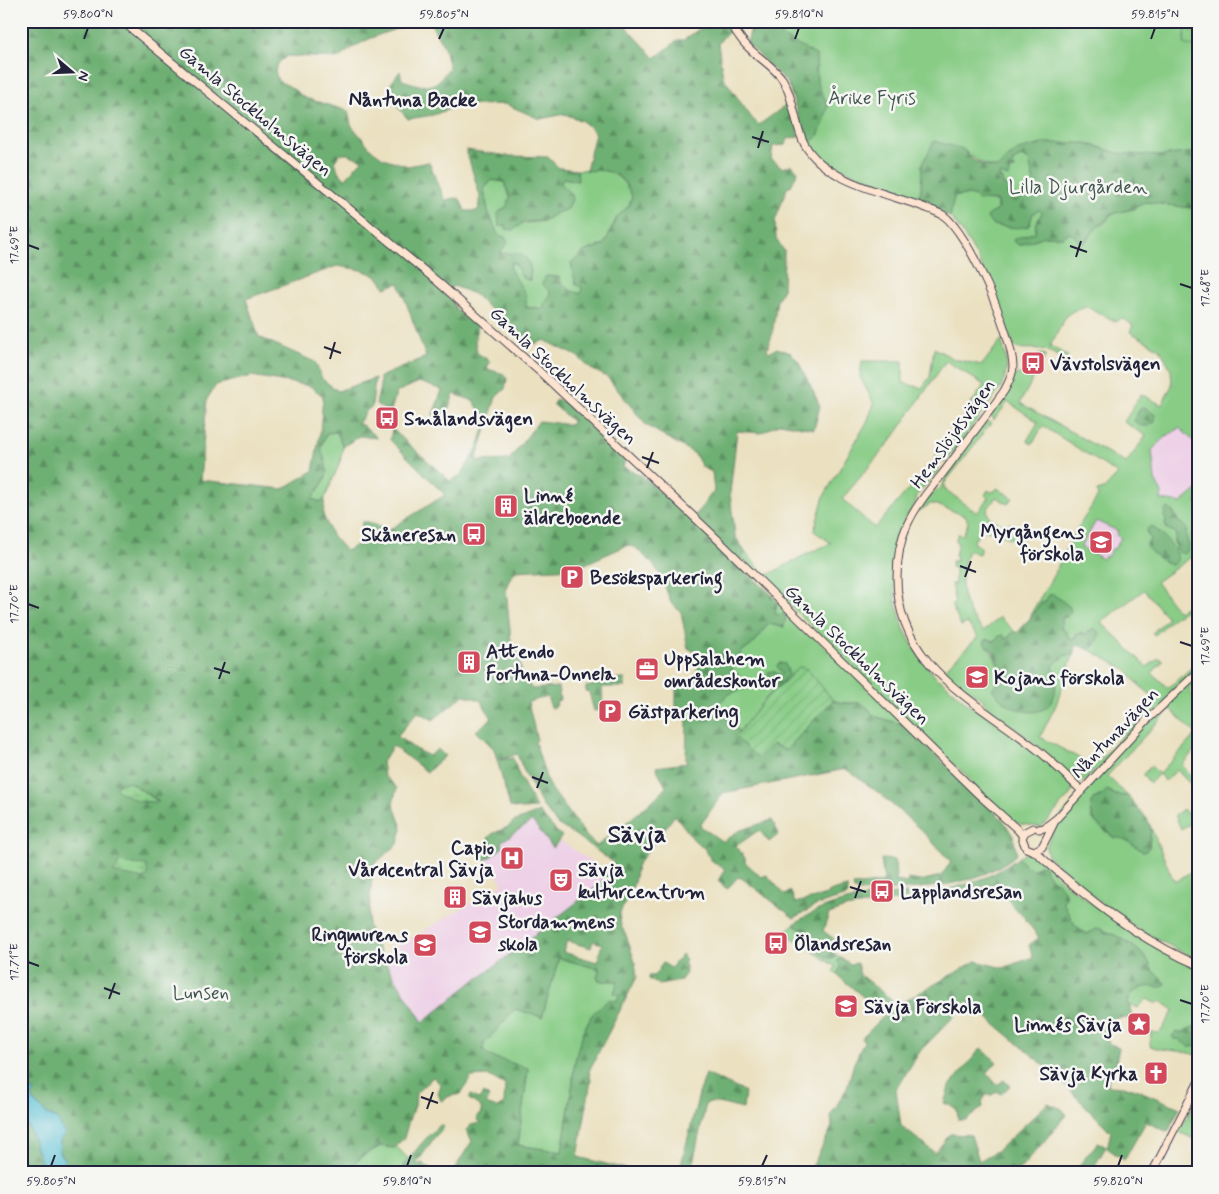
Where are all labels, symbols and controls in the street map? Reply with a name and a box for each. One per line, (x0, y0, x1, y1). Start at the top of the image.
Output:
text: 59.800°N (63, 7, 113, 23)
text: 59.805°N (419, 7, 469, 23)
text: 59.810°N (775, 7, 823, 23)
text: 59.815°N (1131, 7, 1179, 23)
street label: Gamla Stockholmsvägen (172, 40, 337, 183)
north arrow (48, 48, 98, 98)
text: N (73, 69, 93, 83)
park label: Årike Fyris (828, 85, 916, 112)
district label: Nåntuna Backe (349, 87, 478, 114)
park label: Lilla Djurgården (1009, 175, 1147, 201)
text: 17.69°E (7, 226, 23, 264)
text: 17.68°E (1198, 269, 1214, 307)
street label: Gamla Stockholmsvägen (483, 301, 642, 452)
bus stop icon: Vävstolsvägen (1020, 350, 1046, 376)
place label: Vävstolsvägen (1050, 352, 1161, 378)
street label: Hemslöjdsvägen (905, 374, 1002, 494)
bus stop icon: Smålandsvägen (374, 405, 400, 431)
place label: Smålandsvägen (404, 407, 533, 433)
place label: Linné äldreboende (523, 484, 622, 531)
building icon: Linné äldreboende (493, 493, 519, 519)
place label: Myrgångens förskola (980, 520, 1085, 567)
bus stop icon: Skåneresan (461, 521, 487, 547)
place label: Skåneresan (361, 523, 456, 548)
school or university icon: Myrgångens förskola (1088, 529, 1114, 555)
parking icon: Besöksparkering (559, 564, 585, 590)
place label: Besöksparkering (590, 566, 723, 594)
street label: Gamla Stockholmsvägen (778, 579, 935, 732)
text: 17.70°E (7, 584, 23, 624)
text: 17.69°E (1198, 627, 1214, 665)
place label: Attendo Fortuna-Onnela (486, 640, 616, 687)
place label: Uppsalahem områdeskontor (664, 647, 781, 694)
building icon: Attendo Fortuna-Onnela (456, 649, 482, 675)
office icon: Uppsalahem områdeskontor (634, 656, 660, 682)
school or university icon: Kojans förskola (964, 664, 990, 690)
place label: Kojans förskola (994, 666, 1125, 692)
street label: Nåntunavägen (1065, 682, 1166, 785)
parking icon: Gästparkering (597, 698, 623, 724)
place label: Gästparkering (628, 700, 739, 728)
district label: Sävja (608, 820, 666, 851)
place label: Capio Vårdcentral Sävja (348, 836, 494, 884)
hospital icon: Capio Vårdcentral Sävja (499, 845, 525, 871)
place label: Sävja kulturcentrum (578, 858, 706, 905)
theatre icon: Sävja kulturcentrum (548, 867, 574, 893)
bus stop icon: Lapplandsresan (869, 878, 895, 904)
place label: Lapplandsresan (900, 880, 1023, 905)
building icon: Sävjahus (442, 884, 468, 910)
place label: Sävjahus (472, 886, 543, 912)
place label: Stordammens skola (497, 910, 616, 957)
school or university icon: Stordammens skola (467, 919, 493, 945)
place label: Ringmurens förskola (312, 923, 409, 970)
bus stop icon: Ölandsresan (763, 930, 789, 956)
school or university icon: Ringmurens förskola (412, 932, 438, 958)
place label: Ölandsresan (794, 932, 892, 957)
text: 17.71°E (7, 943, 23, 981)
park label: Lunsen (173, 981, 229, 1006)
text: 17.70°E (1198, 984, 1214, 1024)
school or university icon: Sävja Förskola (833, 993, 859, 1019)
place label: Sävja Förskola (864, 995, 982, 1021)
place icon: Linnés Sävja (1126, 1011, 1152, 1037)
place label: Linnés Sävja (1014, 1013, 1122, 1039)
church icon: Sävja Kyrka (1143, 1060, 1169, 1086)
place label: Sävja Kyrka (1039, 1062, 1138, 1088)
text: 59.805°N (26, 1174, 76, 1190)
text: 59.810°N (383, 1174, 431, 1190)
text: 59.815°N (738, 1174, 786, 1190)
text: 59.820°N (1093, 1174, 1143, 1190)

